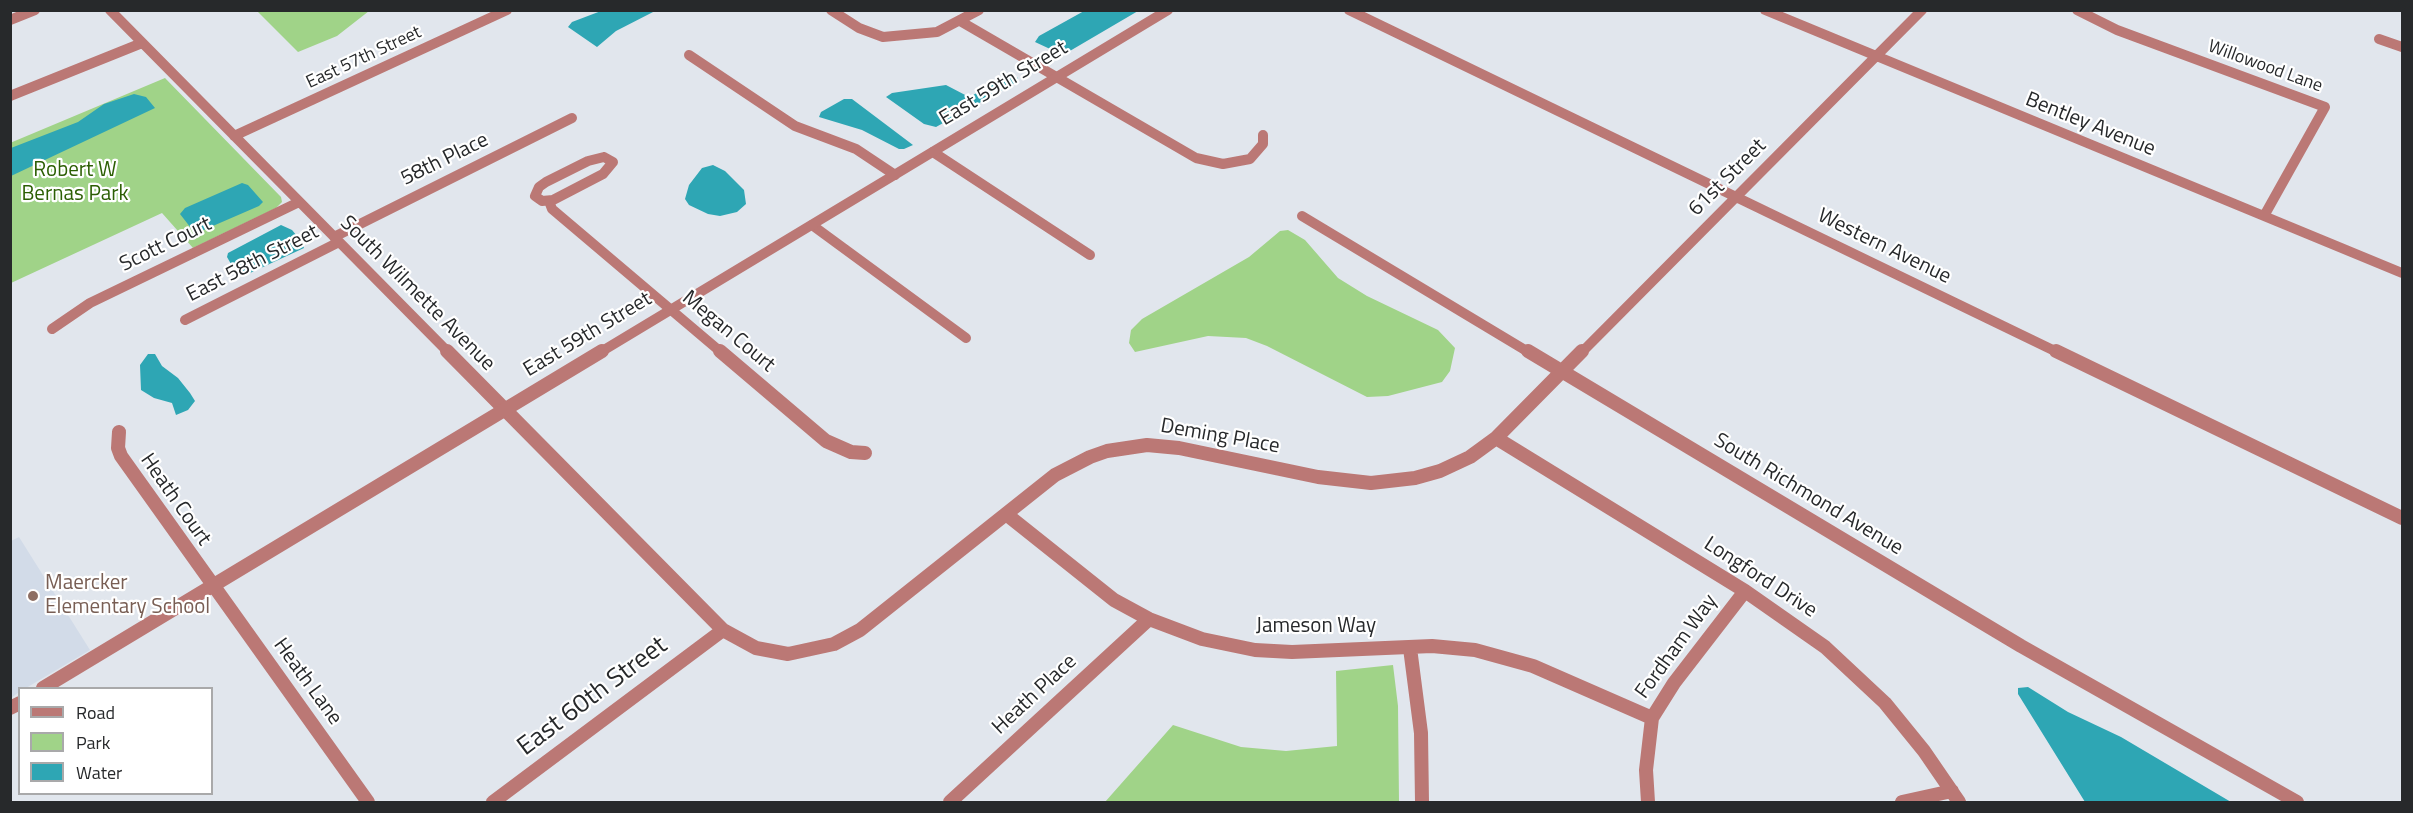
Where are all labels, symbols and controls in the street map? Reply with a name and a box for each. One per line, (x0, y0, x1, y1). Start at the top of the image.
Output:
street label: East 57th Street (303, 22, 425, 94)
street label: East 59th Street (935, 36, 1073, 132)
street label: Willowood Lane (2205, 36, 2325, 98)
street label: Bentley Avenue (2021, 87, 2159, 163)
street label: 58th Place (397, 128, 493, 192)
street label: 61st Street (1684, 134, 1772, 222)
park label: Robert W Bernas Park (21, 158, 129, 208)
street label: Western Avenue (1813, 204, 1955, 290)
street label: South Wilmette Avenue (334, 211, 500, 377)
street label: Scott Court (116, 212, 216, 278)
street label: East 58th Street (183, 220, 323, 308)
street label: Megan Court (676, 286, 780, 378)
street label: East 59th Street (519, 287, 657, 383)
street label: Deming Place (1158, 414, 1282, 460)
street label: South Richmond Avenue (1709, 429, 1907, 561)
street label: Heath Court (134, 449, 216, 551)
street label: Longford Drive (1699, 532, 1821, 624)
place label: Maercker Elementary School (45, 571, 210, 621)
marker: Maercker Elementary School (26, 589, 40, 603)
street label: Fordham Way (1631, 590, 1723, 704)
street label: Jameson Way (1256, 614, 1376, 640)
street label: East 60th Street (512, 631, 674, 763)
street label: Heath Lane (267, 634, 347, 730)
street label: Heath Place (988, 650, 1082, 740)
legend (18, 687, 213, 795)
text: Road (76, 699, 115, 726)
text: Park (76, 729, 110, 756)
text: Water (76, 759, 122, 786)

